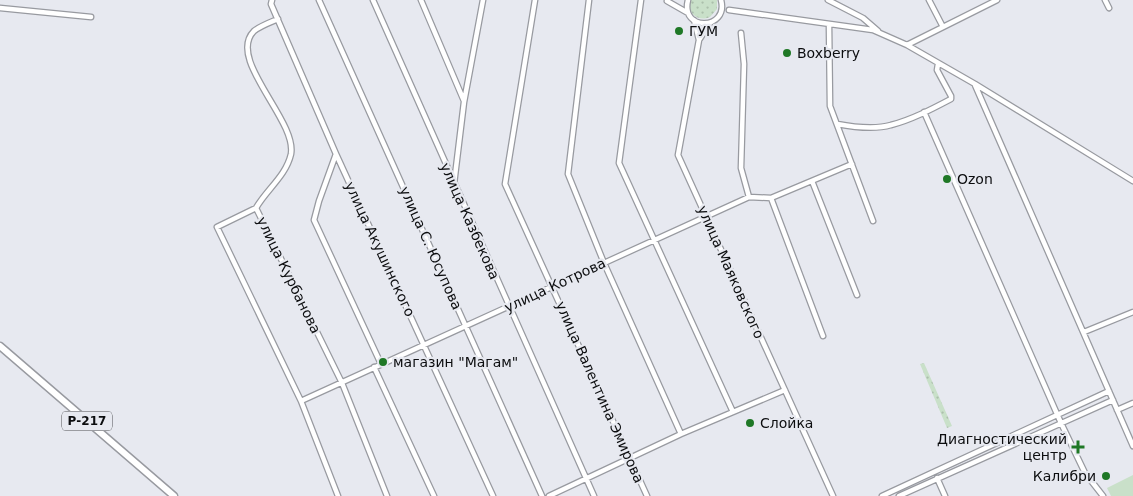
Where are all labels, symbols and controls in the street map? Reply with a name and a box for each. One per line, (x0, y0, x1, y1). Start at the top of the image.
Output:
place label: ГУМ (689, 23, 718, 39)
marker: ГУМ (673, 25, 685, 37)
place label: Boxberry (797, 45, 860, 61)
marker: Boxberry (781, 47, 793, 59)
street label: улица Казбекова (437, 160, 503, 282)
place label: Ozon (957, 171, 993, 187)
marker: Ozon (941, 173, 953, 185)
street label: улица Акушинского (342, 179, 418, 319)
street label: улица С. Юсупова (397, 184, 465, 312)
street label: улица Маяковского (694, 203, 768, 341)
street label: улица Курбанова (254, 214, 324, 336)
street label: улица Котрова (502, 255, 608, 315)
street label: улица Валентина Эмирова (553, 299, 647, 485)
place label: магазин "Магам" (393, 354, 518, 370)
marker: магазин "Магам" (377, 356, 389, 368)
road number: Р-217 (62, 412, 112, 431)
place label: Слойка (760, 415, 813, 431)
marker: Слойка (744, 417, 756, 429)
place label: Диагностический центр (937, 431, 1067, 463)
marker: Диагностический центр (1071, 440, 1085, 454)
place label: Калибри (1033, 468, 1096, 484)
marker: Калибри (1100, 470, 1112, 482)

